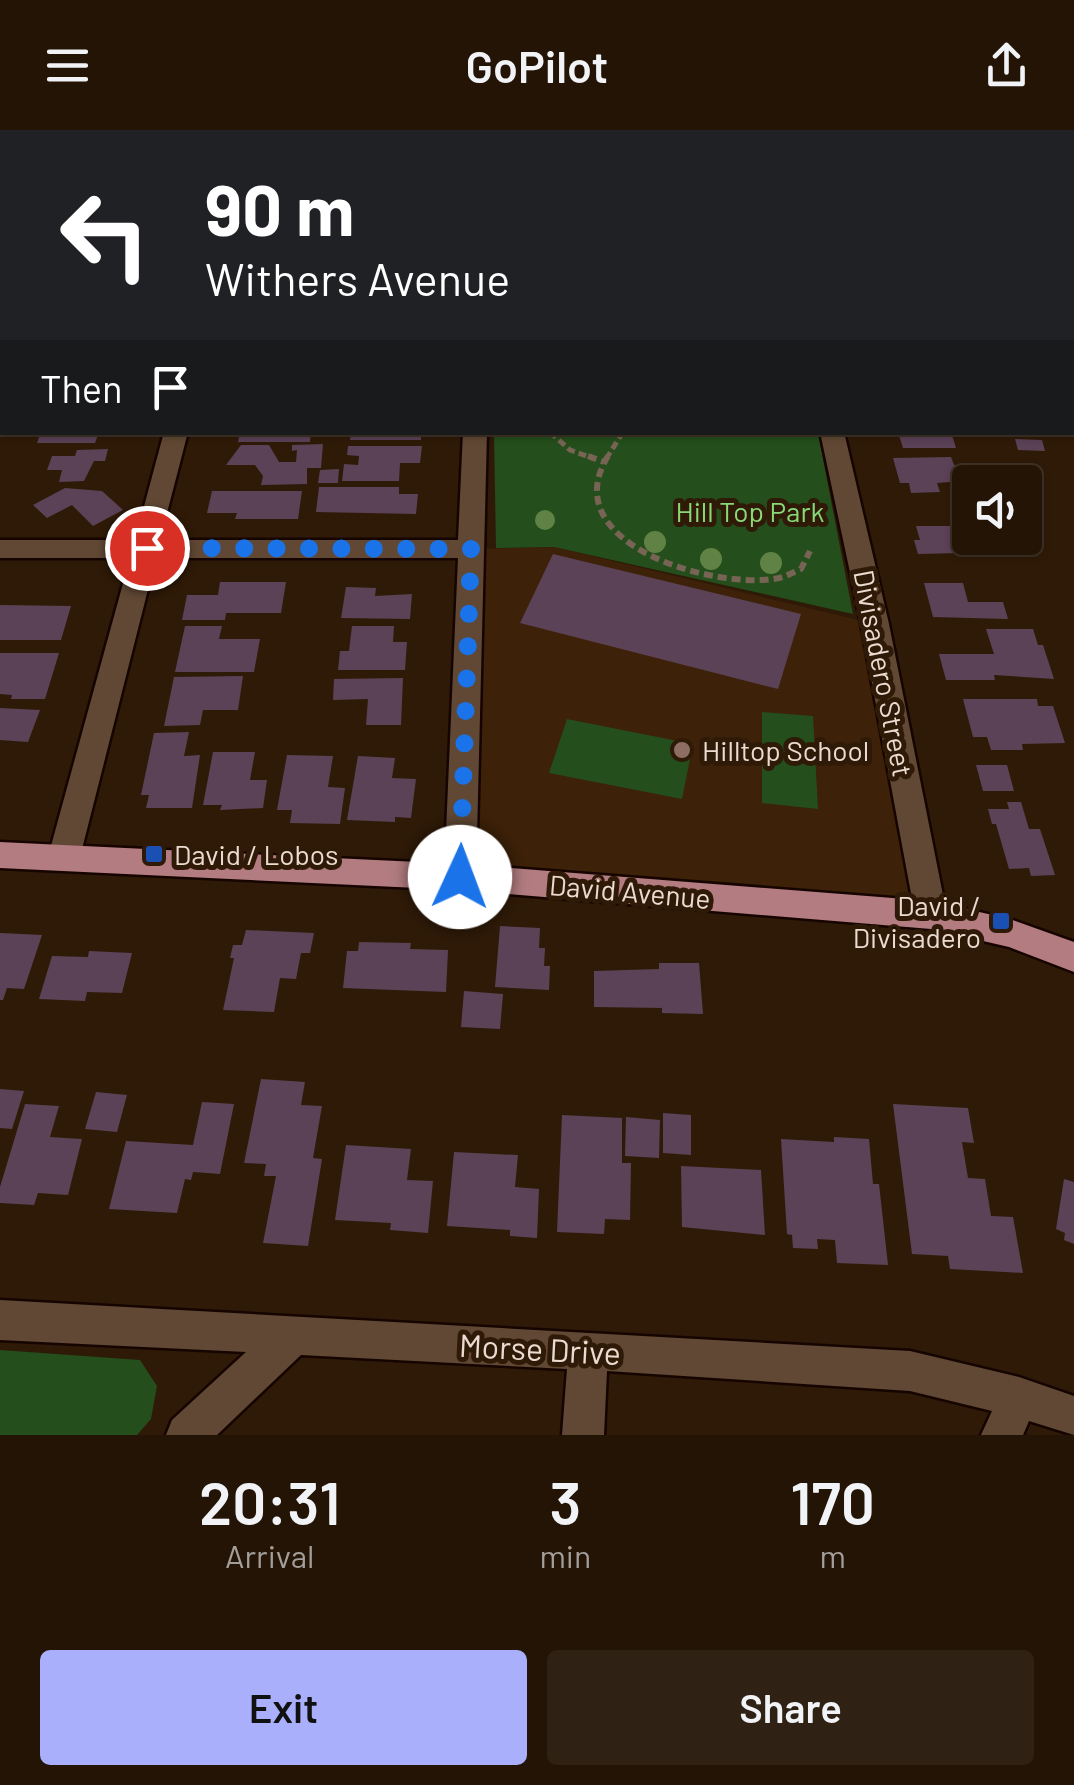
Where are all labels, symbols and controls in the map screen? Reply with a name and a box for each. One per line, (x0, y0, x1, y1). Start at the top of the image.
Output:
icon: menu (40, 38, 95, 93)
text: GoPilot (466, 38, 608, 92)
icon: share (979, 38, 1034, 93)
text: 90 m (205, 166, 355, 250)
icon: left (40, 170, 170, 300)
text: Withers Avenue (205, 251, 510, 305)
icon: arrive (143, 360, 198, 415)
text: Then (40, 365, 123, 411)
map controls (952, 465, 1042, 555)
button: sound (952, 465, 1042, 555)
park label: Hill Top Park (675, 494, 825, 528)
pin (105, 506, 190, 591)
icon: arrive (120, 521, 175, 576)
street label: Divisadero Street (847, 567, 921, 779)
place label: Hilltop School (702, 733, 869, 767)
marker: Hilltop School (671, 739, 693, 761)
position arrow (408, 825, 512, 929)
place label: David / Lobos (174, 837, 338, 871)
marker: David / Lobos (143, 843, 165, 865)
street label: David Avenue (548, 867, 712, 915)
place label: David / Divisadero (853, 888, 981, 954)
marker: David / Divisadero (990, 910, 1012, 932)
street label: Morse Drive (458, 1325, 622, 1371)
text: 20:31 (199, 1465, 340, 1537)
text: 3 (549, 1465, 581, 1537)
text: 170 (790, 1465, 875, 1537)
text: Arrival (225, 1536, 314, 1574)
text: min (539, 1536, 591, 1574)
text: m (819, 1536, 846, 1574)
button: Exit (40, 1650, 527, 1765)
button: Share (547, 1650, 1034, 1765)

